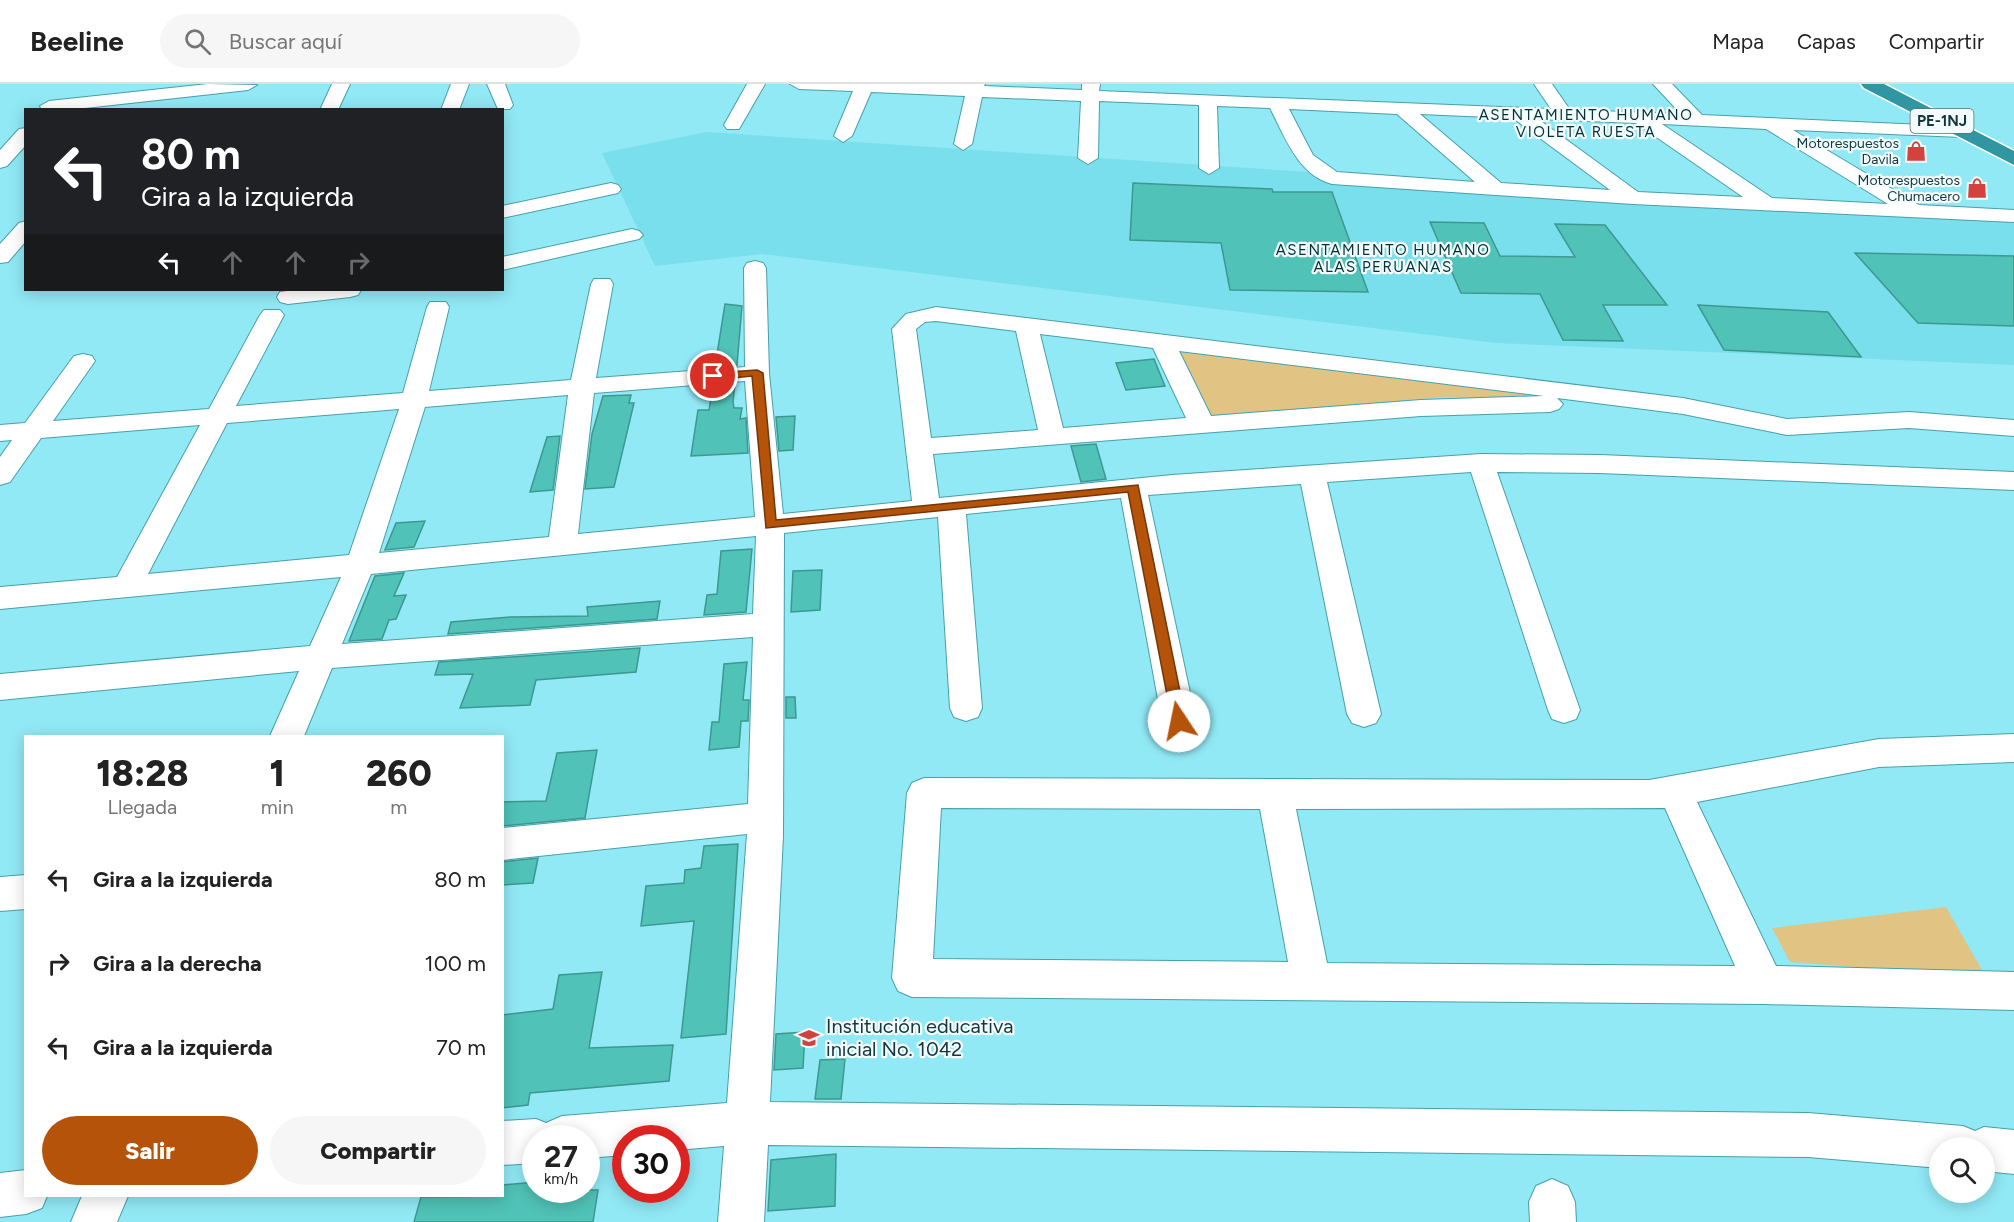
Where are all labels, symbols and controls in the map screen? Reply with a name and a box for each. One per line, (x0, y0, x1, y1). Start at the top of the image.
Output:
search box (160, 14, 580, 68)
text: Beeline (30, 24, 124, 58)
icon: search (181, 25, 214, 58)
text: Buscar aquí (229, 28, 342, 55)
text: Mapa (1712, 29, 1764, 54)
text: Capas (1797, 29, 1856, 54)
text: Compartir (1889, 29, 1984, 54)
district label: ASENTAMIENTO HUMANO VIOLETA RUESTA (1479, 106, 1693, 141)
road number: PE-1NJ (1910, 109, 1974, 133)
text: 80 m (141, 129, 241, 180)
icon: left (42, 132, 120, 210)
place label: Motorespuestos Davila (1797, 135, 1899, 168)
shop icon: Motorespuestos Davila (1904, 139, 1928, 163)
place label: Motorespuestos Chumacero (1858, 172, 1960, 205)
shop icon: Motorespuestos Chumacero (1965, 176, 1989, 200)
text: Gira a la izquierda (141, 180, 354, 213)
district label: ASENTAMIENTO HUMANO ALAS PERUANAS (1276, 241, 1490, 276)
icon: left (153, 246, 186, 279)
icon: ahead (216, 246, 249, 279)
icon: ahead (279, 246, 312, 279)
icon: right (342, 246, 375, 279)
pin (687, 350, 738, 401)
icon: arrive (696, 359, 729, 392)
position arrow (1147, 689, 1211, 753)
text: 18:28 (96, 752, 188, 795)
text: 1 (270, 752, 285, 795)
text: 260 (366, 752, 432, 795)
text: Llegada (108, 795, 177, 819)
text: min (261, 795, 294, 819)
text: m (390, 795, 407, 819)
icon: left (42, 863, 75, 896)
text: Gira a la izquierda (93, 866, 273, 893)
text: 80 m (434, 866, 486, 893)
icon: right (42, 947, 75, 980)
text: Gira a la derecha (93, 950, 262, 977)
text: 100 m (425, 950, 486, 977)
place label: Institución educativa inicial No. 1042 (826, 1014, 1013, 1061)
school or university icon: Institución educativa inicial No. 1042 (797, 1026, 821, 1050)
icon: left (42, 1031, 75, 1064)
text: Gira a la izquierda (93, 1034, 273, 1061)
text: 70 m (436, 1034, 486, 1061)
button: Salir (42, 1116, 258, 1185)
button: Compartir (270, 1116, 486, 1185)
speed limit sign: 30 (612, 1125, 690, 1203)
map controls (1929, 1137, 1995, 1203)
button: search (1929, 1137, 1995, 1203)
text: 27 (544, 1138, 578, 1175)
text: km/h (544, 1170, 578, 1188)

